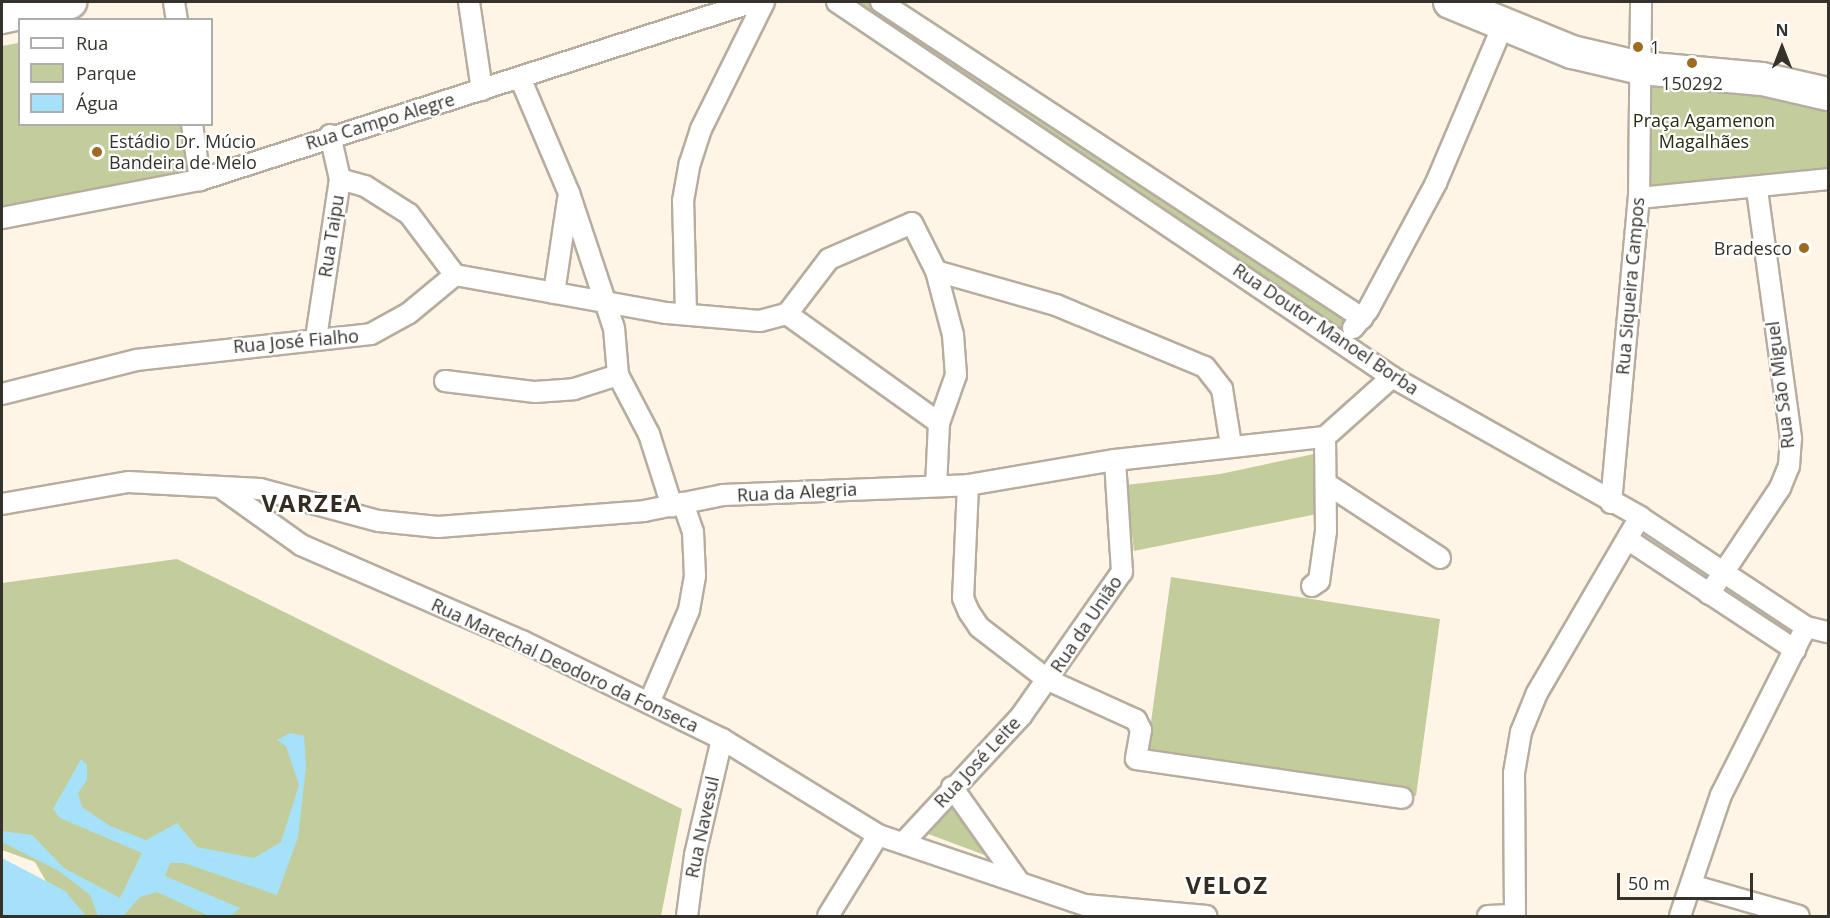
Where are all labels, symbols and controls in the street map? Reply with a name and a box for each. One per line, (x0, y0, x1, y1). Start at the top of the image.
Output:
legend (18, 18, 213, 126)
north arrow (1752, 18, 1812, 78)
text: N (1775, 19, 1789, 41)
text: Rua (76, 31, 108, 55)
place label: 1 (1650, 36, 1660, 58)
marker: 1 (1631, 40, 1645, 54)
marker: 150292 (1685, 56, 1699, 70)
text: Parque (76, 61, 136, 85)
place label: 150292 (1661, 72, 1723, 94)
street label: Rua Campo Alegre (303, 88, 457, 154)
text: Água (76, 91, 118, 115)
park label: Praça Agamenon Magalhães (1633, 110, 1775, 152)
place label: Estádio Dr. Múcio Bandeira de Melo (109, 131, 257, 174)
marker: Estádio Dr. Múcio Bandeira de Melo (90, 145, 104, 159)
street label: Rua Taipu (314, 193, 348, 279)
street label: Rua Siqueira Campos (1611, 196, 1649, 376)
place label: Bradesco (1714, 237, 1792, 259)
marker: Bradesco (1797, 241, 1811, 255)
street label: Rua Doutor Manoel Borba (1229, 259, 1423, 399)
street label: Rua São Miguel (1761, 320, 1799, 450)
street label: Rua José Fialho (232, 325, 360, 357)
street label: Rua da Alegria (736, 478, 858, 506)
district label: VARZEA (262, 489, 362, 517)
street label: Rua da União (1046, 572, 1126, 676)
street label: Rua Marechal Deodoro da Fonseca (428, 593, 702, 737)
street label: Rua José Leite (929, 712, 1025, 812)
street label: Rua Navesul (681, 774, 723, 880)
scale bar (1620, 861, 1756, 899)
district label: VELOZ (1185, 871, 1269, 899)
text: 50 m (1628, 871, 1670, 895)

